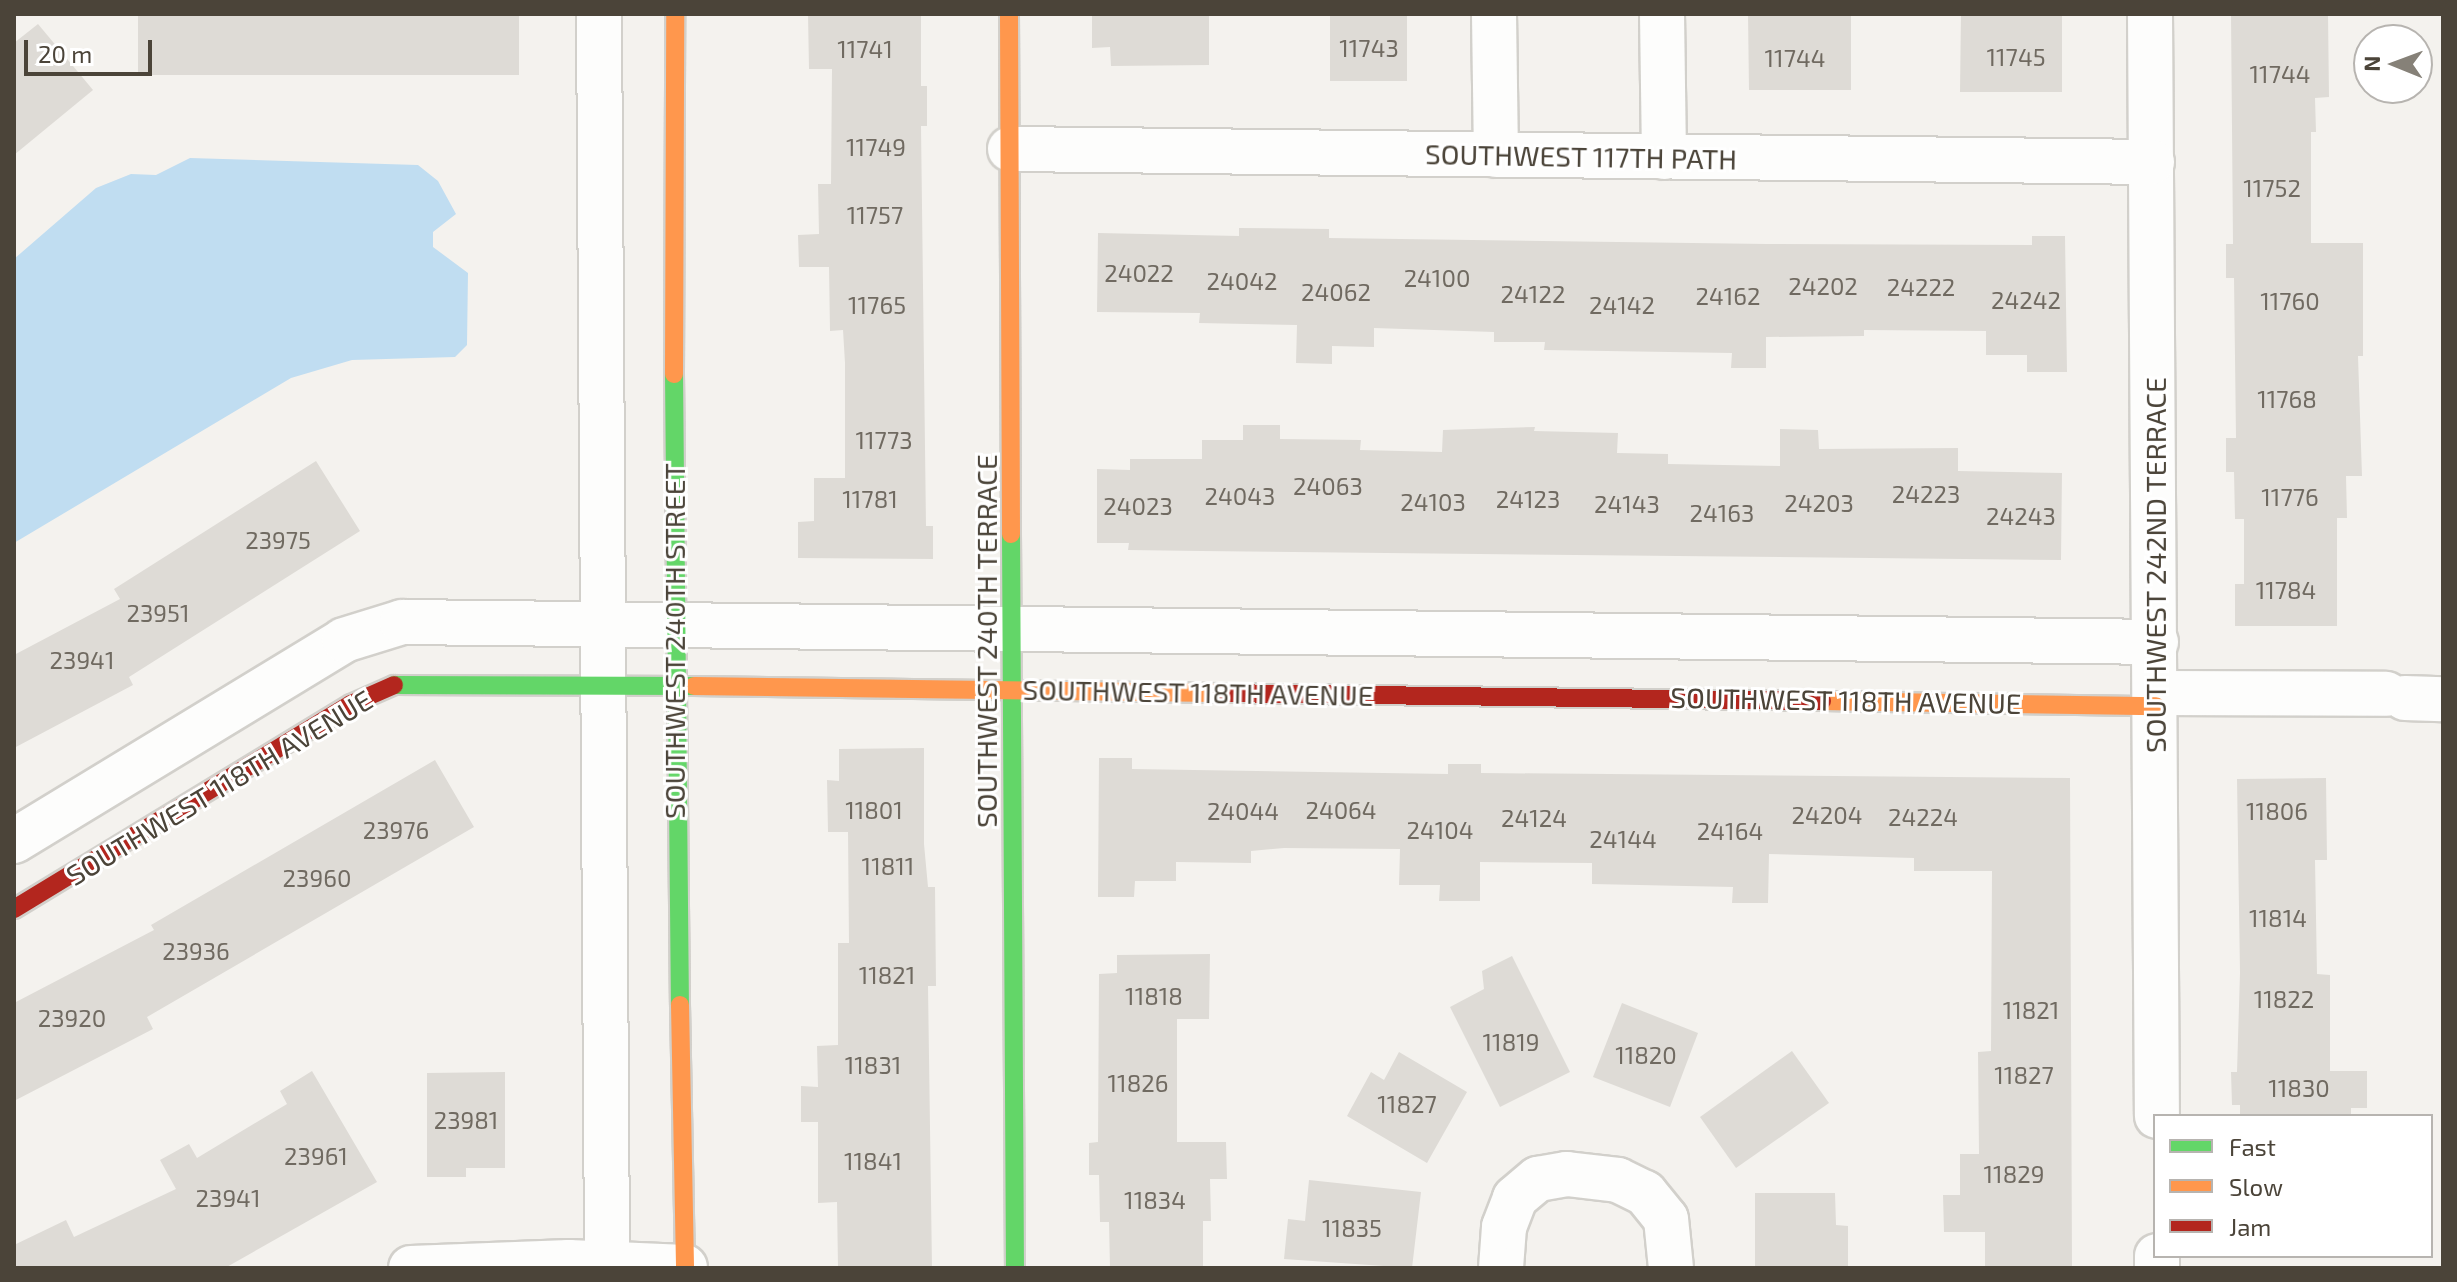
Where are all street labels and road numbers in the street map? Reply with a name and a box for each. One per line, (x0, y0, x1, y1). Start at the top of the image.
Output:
street label: SOUTHWEST 117TH PATH (1424, 136, 1738, 176)
street label: SOUTHWEST 242ND TERRACE (2138, 376, 2172, 754)
street label: SOUTHWEST 240TH TERRACE (969, 453, 1003, 829)
street label: SOUTHWEST 240TH STREET (657, 463, 691, 819)
street label: SOUTHWEST 118TH AVENUE (1022, 672, 1374, 712)
street label: SOUTHWEST 118TH AVENUE (1670, 680, 2022, 720)
street label: SOUTHWEST 118TH AVENUE (59, 682, 379, 892)

